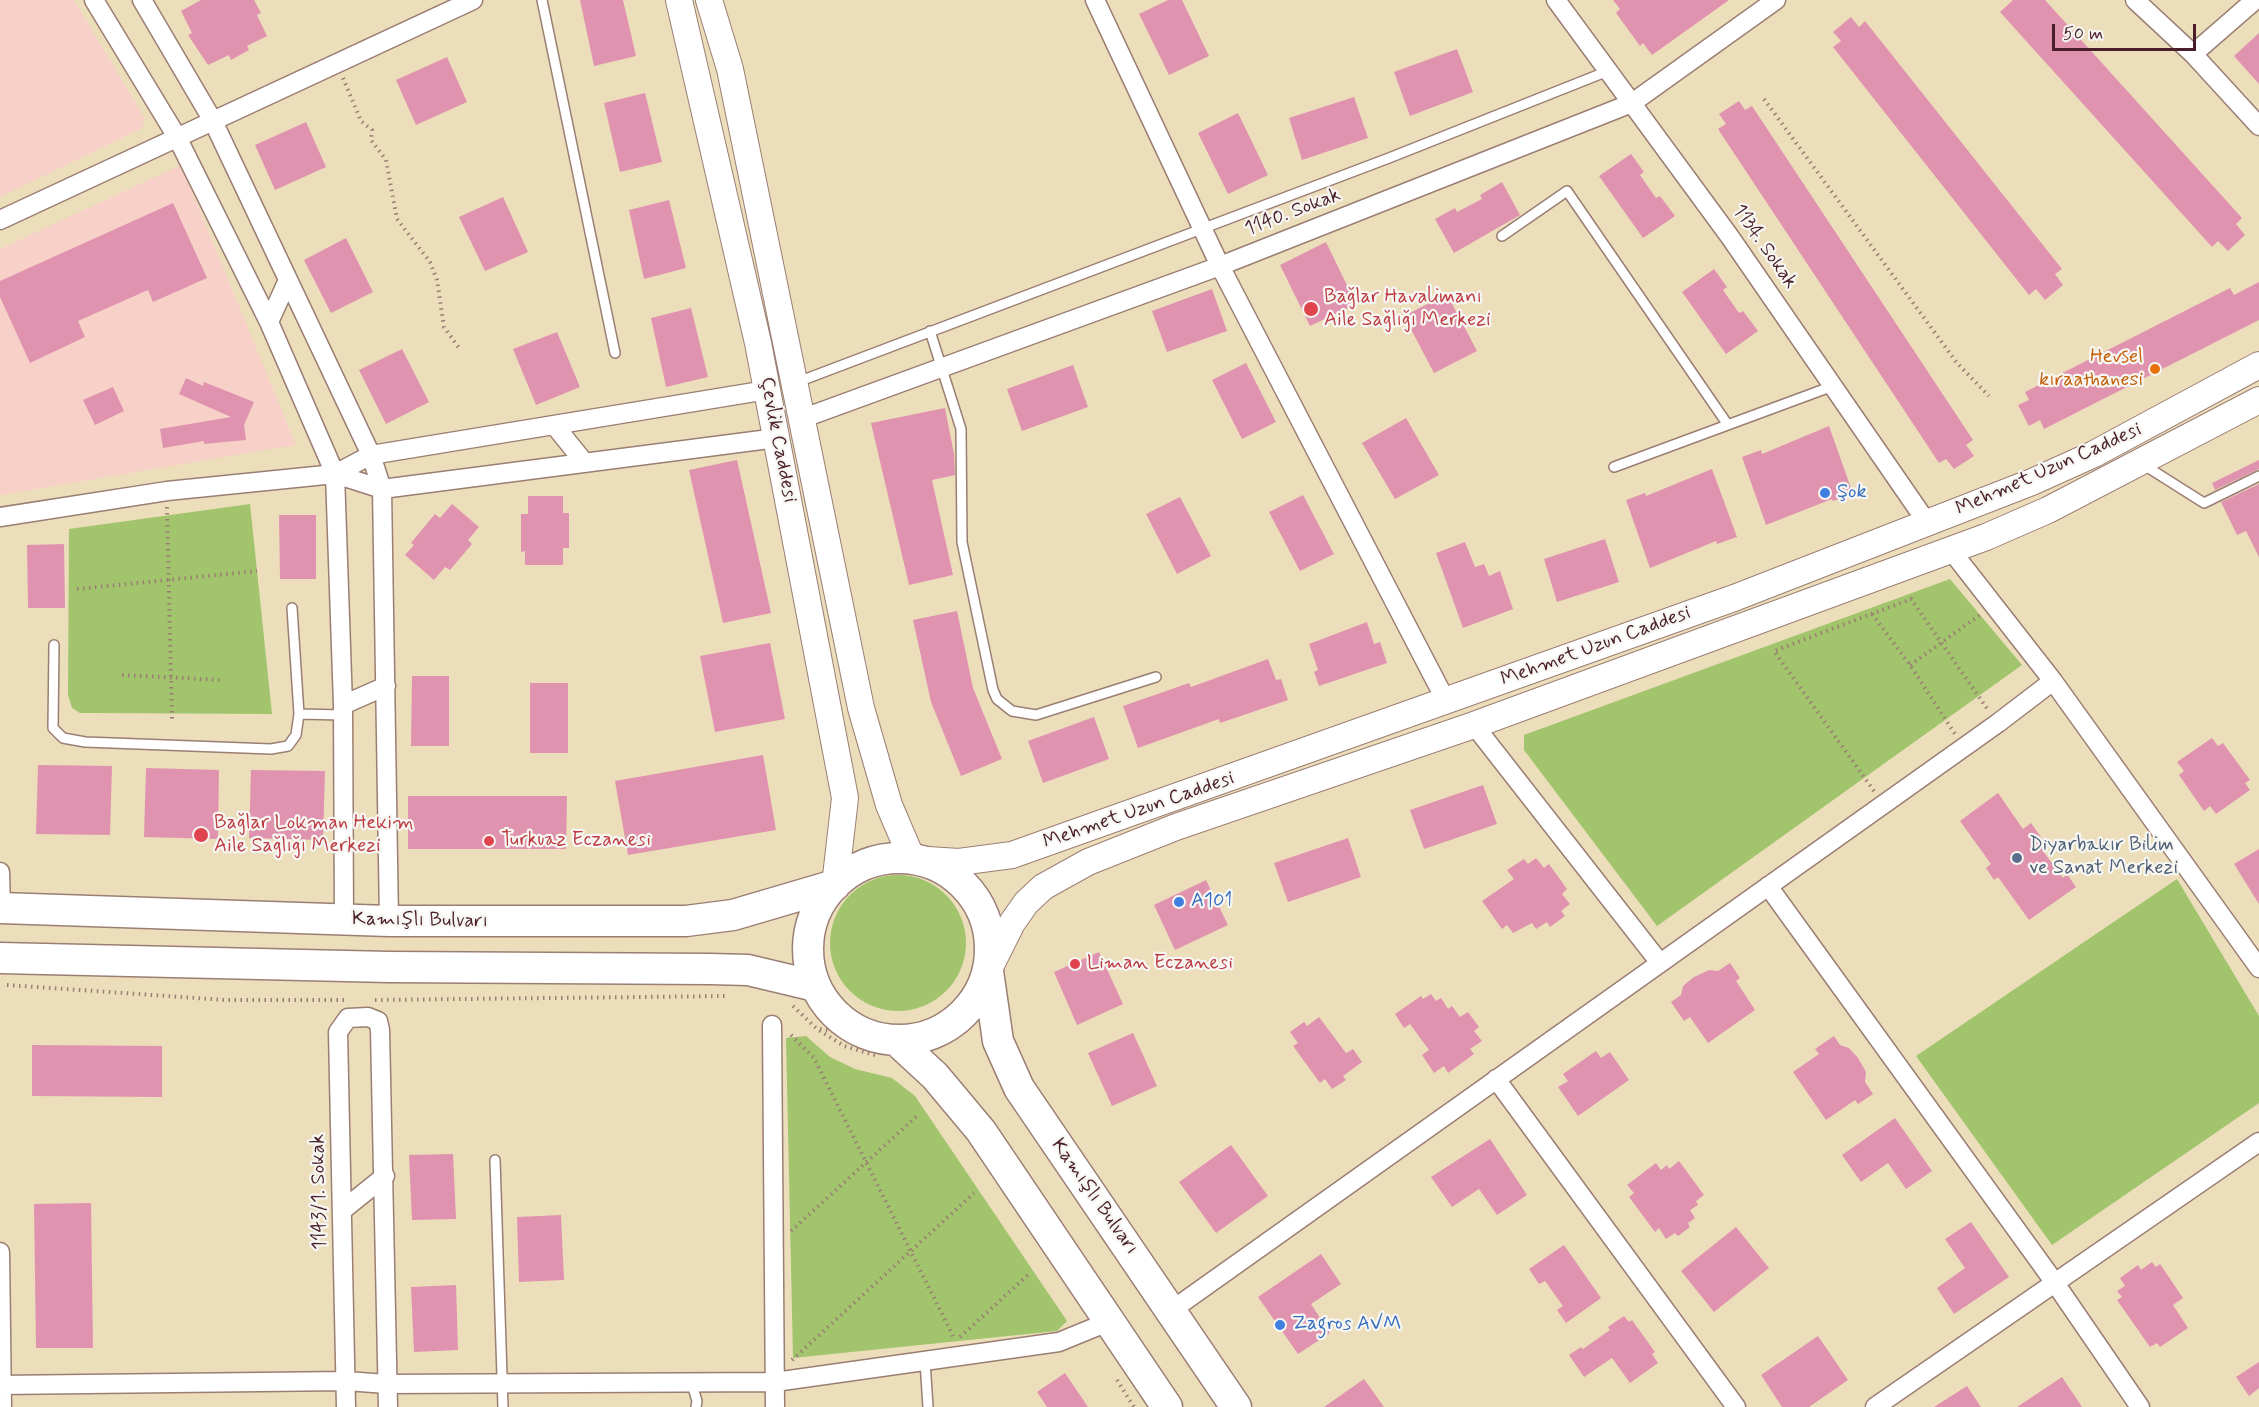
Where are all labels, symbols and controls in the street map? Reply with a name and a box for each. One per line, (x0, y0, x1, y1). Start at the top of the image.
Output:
scale bar (2055, 12, 2199, 50)
text: 50 m (2063, 22, 2103, 46)
street label: 1140. Sokak (1242, 184, 1344, 242)
street label: 1134. Sokak (1726, 200, 1802, 294)
place label: Bağlar Havalimanı Aile Sağlığı Merkezi (1324, 286, 1491, 333)
marker: Bağlar Havalimanı Aile Sağlığı Merkezi (1302, 300, 1320, 318)
place label: Hevsel kıraathanesi (2039, 346, 2143, 393)
marker: Hevsel kıraathanesi (2148, 362, 2162, 376)
street label: Çevlik Caddesi (753, 375, 801, 505)
street label: Mehmet Uzun Caddesi (1952, 418, 2146, 522)
place label: Şok (1837, 481, 1867, 505)
marker: Şok (1818, 486, 1832, 500)
street label: Mehmet Uzun Caddesi (1498, 601, 1694, 693)
street label: Mehmet Uzun Caddesi (1040, 767, 1238, 855)
place label: Bağlar Lokman Hekim Aile Sağlığı Merkezi (214, 812, 414, 859)
marker: Bağlar Lokman Hekim Aile Sağlığı Merkezi (192, 826, 210, 844)
place label: Turkuaz Eczanesi (501, 829, 651, 853)
marker: Turkuaz Eczanesi (482, 834, 496, 848)
place label: Diyarbakır Bilim ve Sanat Merkezi (2029, 834, 2178, 881)
marker: Diyarbakır Bilim ve Sanat Merkezi (2010, 851, 2024, 865)
place label: A101 (1191, 890, 1232, 914)
marker: A101 (1172, 895, 1186, 909)
street label: Kamışlı Bulvarı (352, 908, 488, 934)
place label: Liman Eczanesi (1087, 952, 1233, 976)
marker: Liman Eczanesi (1068, 957, 1082, 971)
street label: 1143/1. Sokak (307, 1134, 333, 1250)
street label: Kamışlı Bulvarı (1045, 1134, 1143, 1260)
place label: Zagros AVM (1292, 1313, 1402, 1337)
marker: Zagros AVM (1273, 1318, 1287, 1332)

